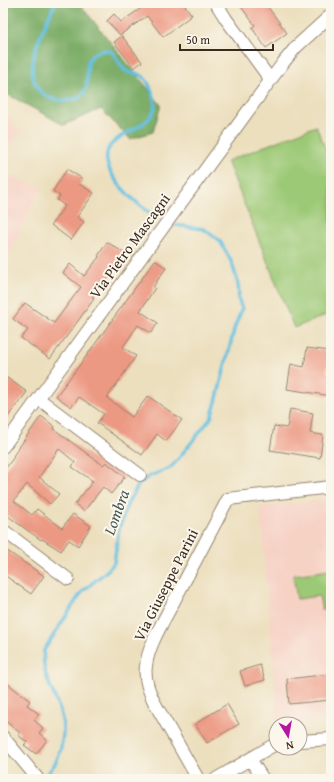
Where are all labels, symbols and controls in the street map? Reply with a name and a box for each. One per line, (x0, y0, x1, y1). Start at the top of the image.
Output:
scale bar (180, 26, 273, 52)
text: 50 m (186, 31, 210, 48)
street label: Via Pietro Mascagni (84, 189, 175, 302)
water label: Lombra (96, 485, 135, 539)
street label: Via Giuseppe Parini (128, 525, 203, 644)
north arrow (268, 716, 308, 756)
text: N (284, 737, 295, 754)

